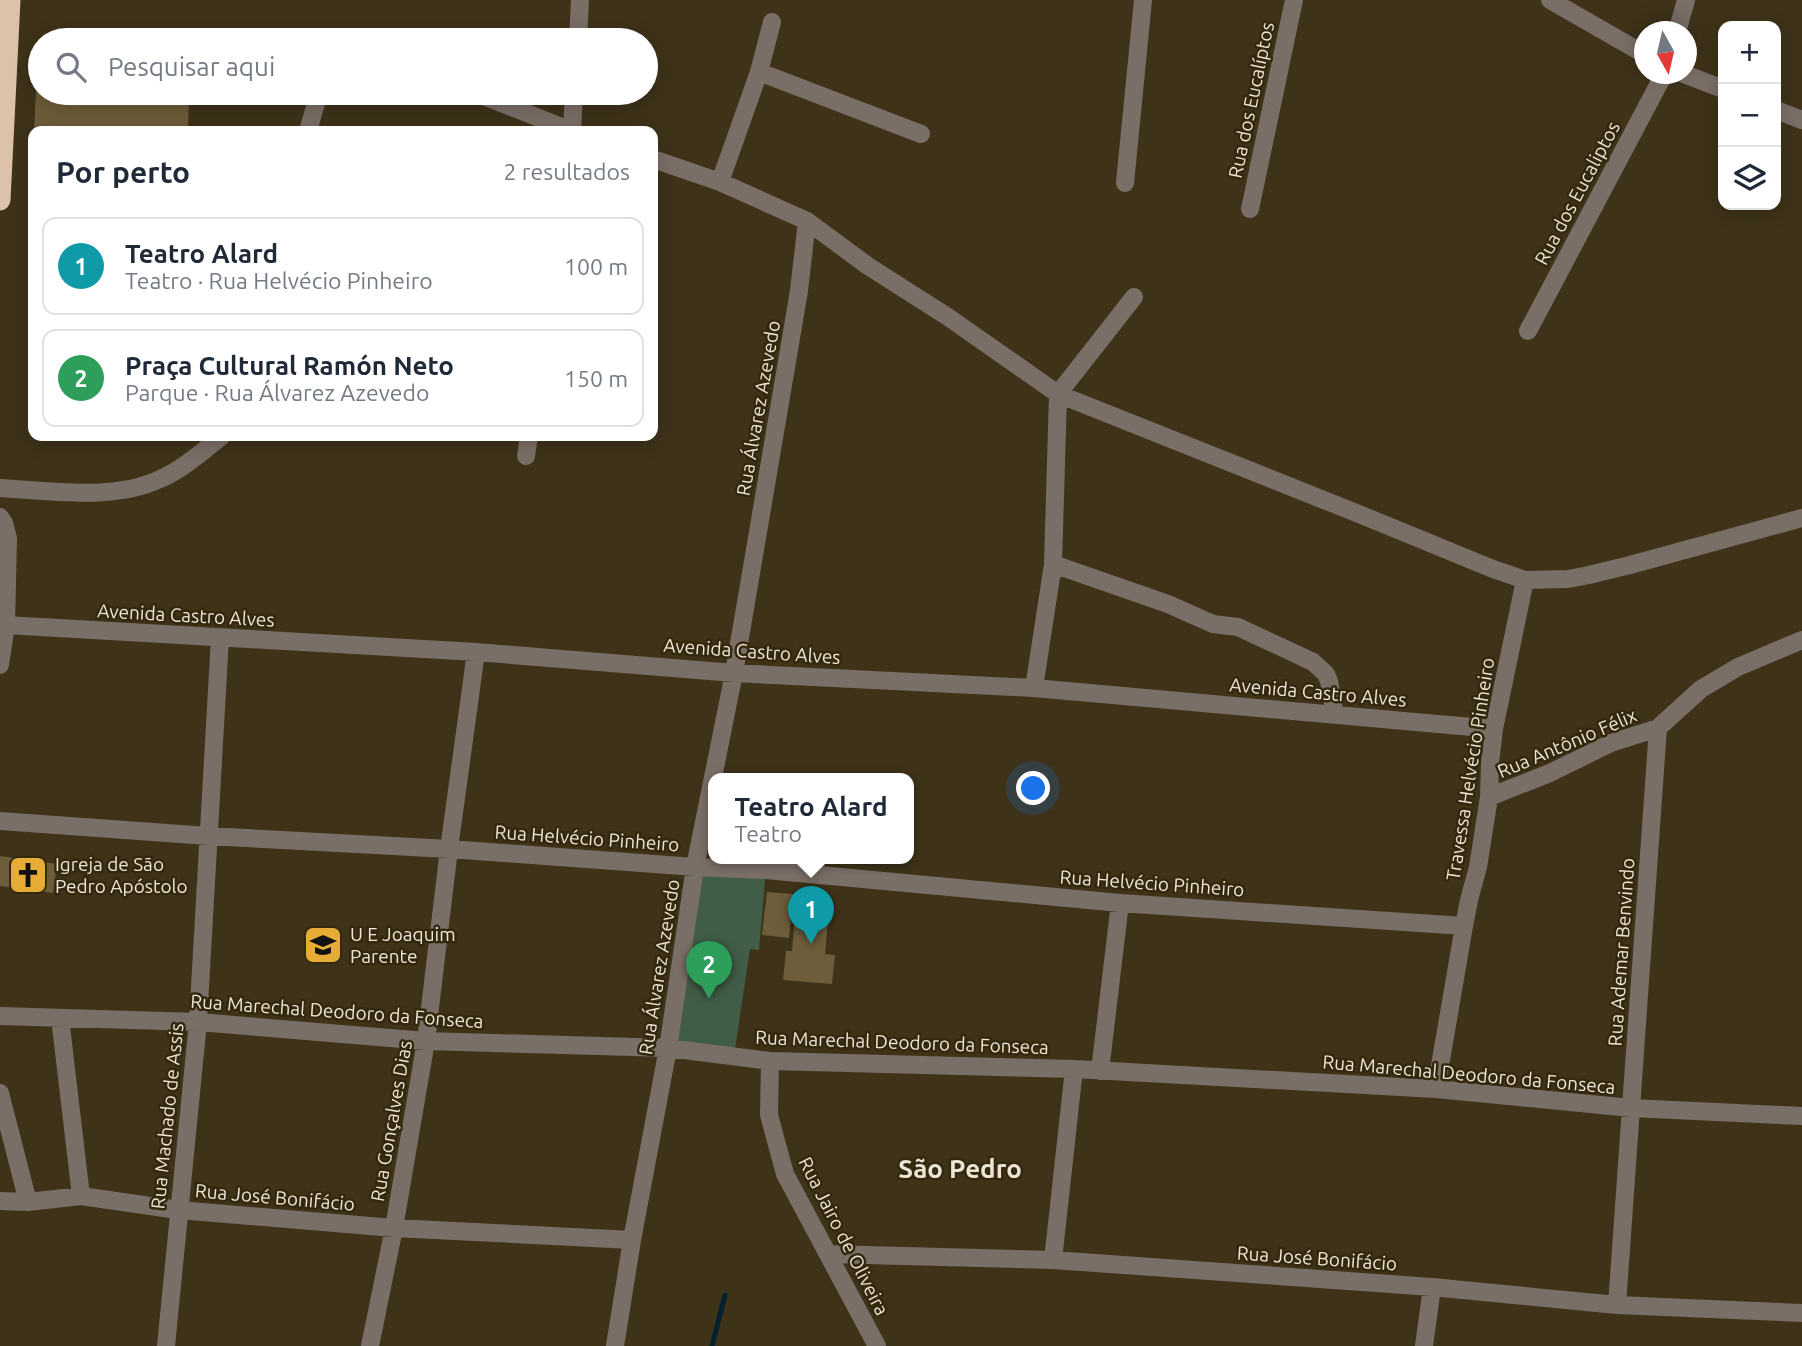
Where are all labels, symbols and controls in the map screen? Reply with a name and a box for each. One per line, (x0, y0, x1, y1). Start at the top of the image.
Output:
street label: Rua dos Eucalíptos (1224, 20, 1278, 180)
north arrow (1634, 21, 1697, 84)
map controls (1718, 21, 1781, 210)
button: + (1718, 21, 1781, 84)
search box (28, 28, 658, 105)
icon: search (52, 48, 90, 86)
text: Pesquisar aqui (108, 52, 275, 81)
button: − (1718, 84, 1781, 147)
street label: Rua dos Eucaliptos (1530, 118, 1624, 268)
button: layers (1718, 147, 1781, 210)
text: Por perto (56, 155, 190, 189)
text: 2 resultados (504, 159, 630, 184)
text: Teatro Alard (125, 239, 278, 268)
text: 1 (75, 254, 87, 279)
text: 100 m (564, 254, 628, 279)
text: Teatro · Rua Helvécio Pinheiro (125, 268, 433, 293)
street label: Rua Álvarez Azevedo (732, 319, 784, 497)
text: Praça Cultural Ramón Neto (125, 351, 454, 380)
text: 2 (75, 366, 87, 391)
text: 150 m (564, 366, 628, 391)
text: Parque · Rua Álvarez Azevedo (125, 380, 429, 405)
street label: Avenida Castro Alves (97, 599, 275, 631)
street label: Avenida Castro Alves (663, 634, 841, 668)
street label: Travessa Helvécio Pinheiro (1441, 656, 1499, 882)
street label: Avenida Castro Alves (1229, 673, 1407, 711)
street label: Rua Antônio Félix (1494, 704, 1640, 782)
your location (1016, 771, 1050, 805)
popup (708, 773, 914, 864)
text: Teatro Alard (734, 792, 888, 821)
street label: Rua Helvécio Pinheiro (494, 821, 680, 855)
text: Teatro (734, 821, 802, 846)
place label: Igreja de São Pedro Apóstolo (55, 853, 188, 897)
church icon: Igreja de São Pedro Apóstolo (7, 854, 49, 896)
street label: Rua Ademar Benvindo (1603, 857, 1639, 1047)
street label: Rua Helvécio Pinheiro (1059, 866, 1245, 900)
street label: Rua Álvarez Azevedo (634, 878, 684, 1056)
pin: 1 (788, 886, 834, 944)
place label: U E Joaquim Parente (350, 923, 456, 967)
school or university icon: U E Joaquim Parente (302, 924, 344, 966)
pin: 2 (686, 941, 732, 999)
street label: Rua Marechal Deodoro da Fonseca (190, 990, 484, 1032)
street label: Rua Machado de Assis (146, 1022, 188, 1210)
street label: Rua Marechal Deodoro da Fonseca (755, 1026, 1049, 1058)
street label: Rua Gonçalves Dias (366, 1039, 416, 1203)
street label: Rua Marechal Deodoro da Fonseca (1322, 1050, 1616, 1098)
street label: Rua Jairo de Oliveira (795, 1153, 893, 1319)
district label: São Pedro (898, 1154, 1022, 1183)
street label: Rua José Bonifácio (194, 1179, 356, 1215)
street label: Rua José Bonifácio (1236, 1241, 1398, 1275)

